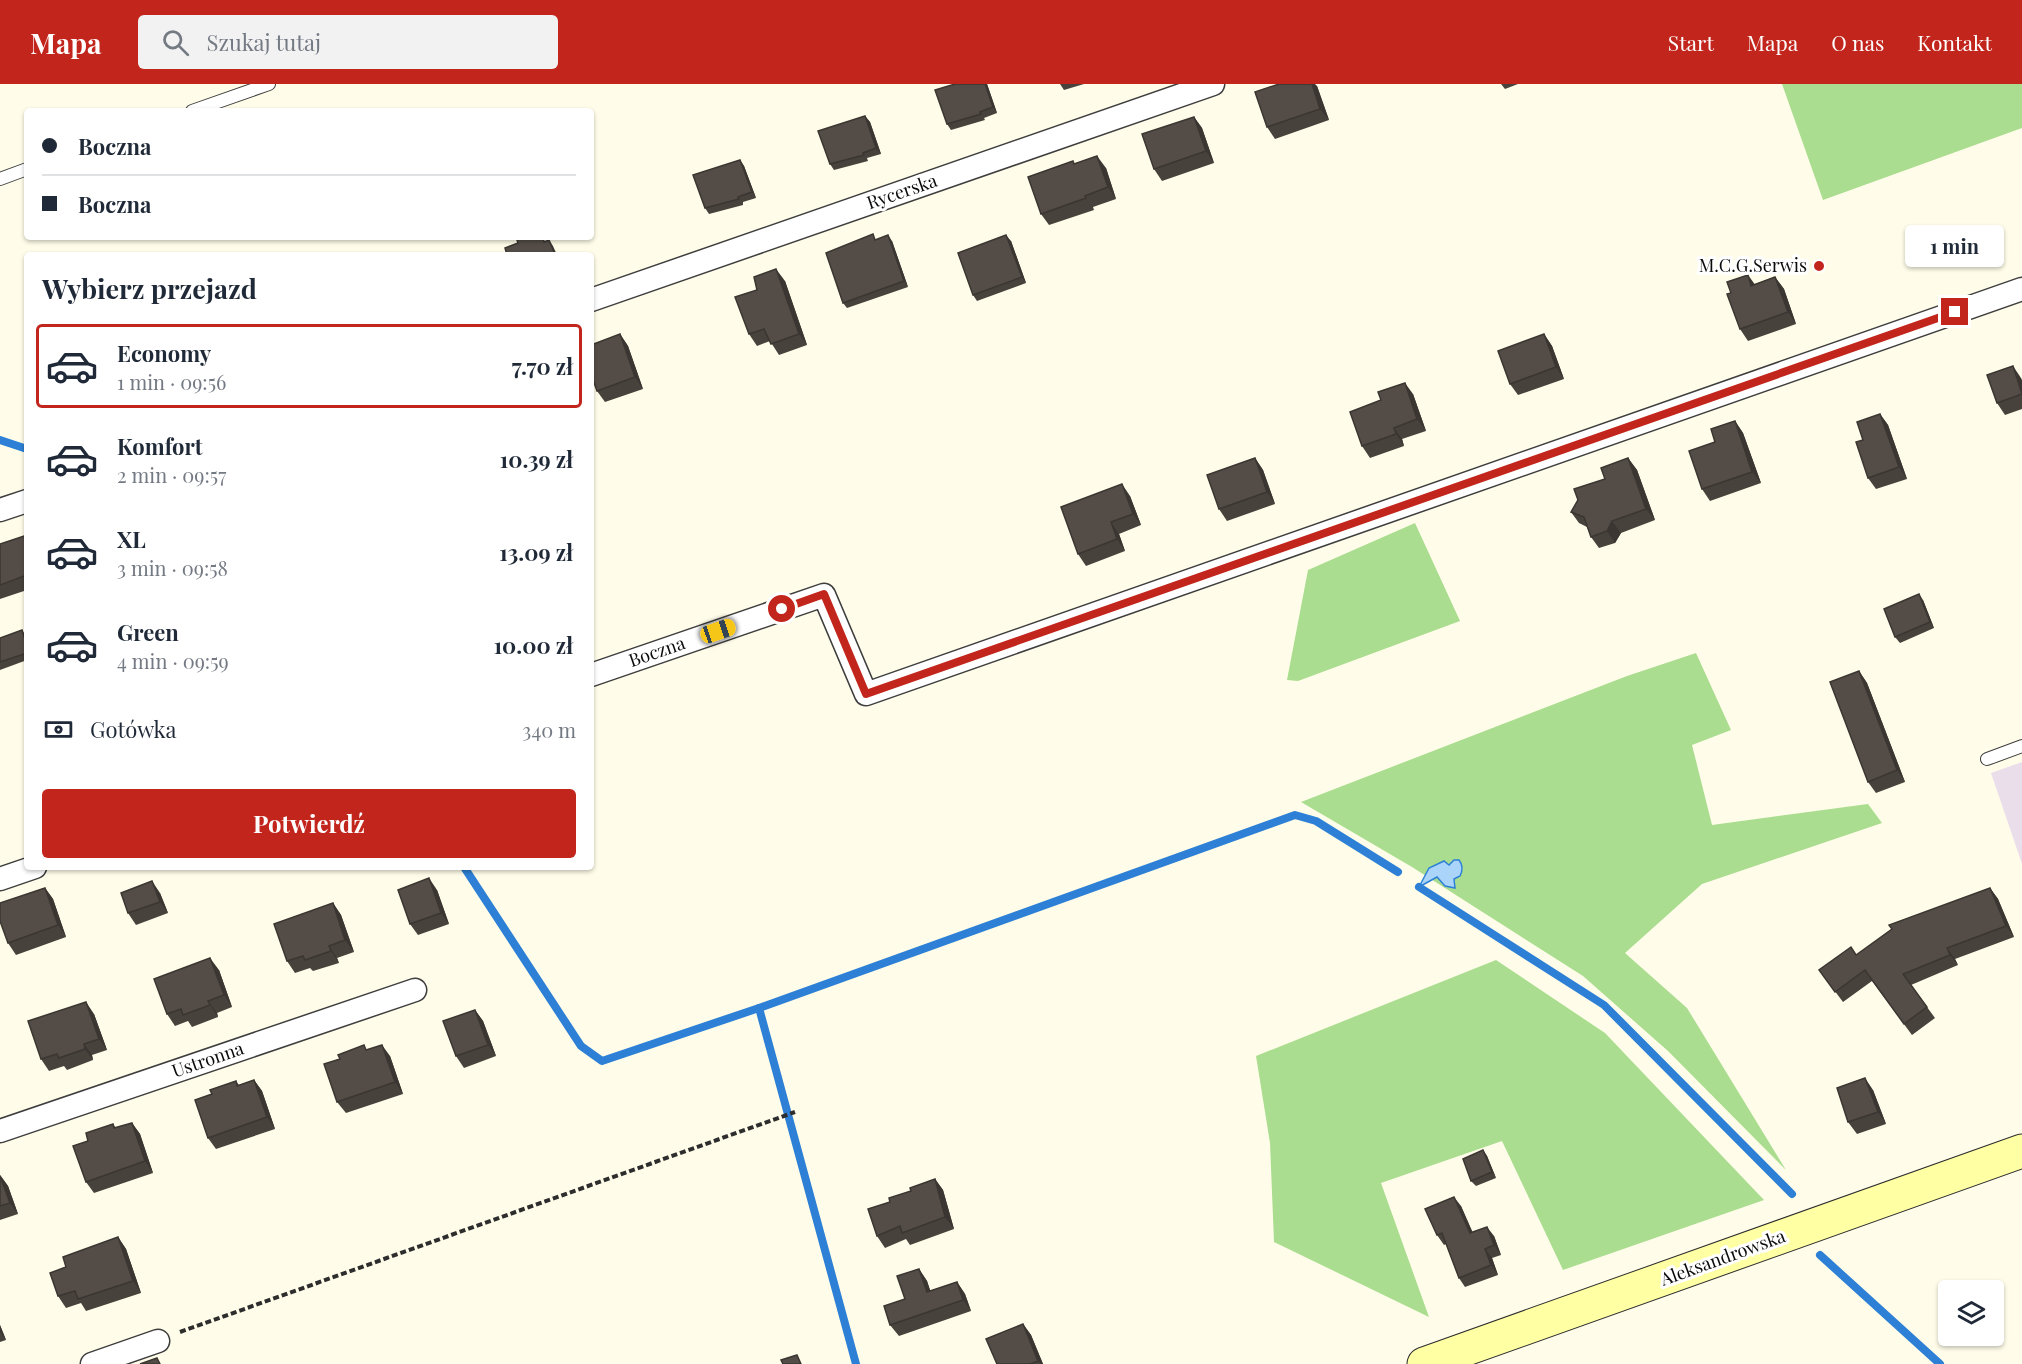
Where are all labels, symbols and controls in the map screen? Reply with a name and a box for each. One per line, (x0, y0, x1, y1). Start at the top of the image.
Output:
search box (138, 15, 558, 69)
text: Mapa (30, 24, 102, 61)
icon: search (159, 26, 192, 59)
text: Szukaj tutaj (207, 27, 321, 57)
text: Start (1668, 28, 1714, 56)
text: Mapa (1747, 28, 1798, 56)
text: O nas (1831, 28, 1884, 56)
text: Kontakt (1917, 28, 1992, 56)
text: Boczna (78, 131, 151, 161)
street label: Rycerska (863, 168, 940, 214)
text: Boczna (78, 189, 151, 219)
callout: 1 min (1906, 225, 2004, 267)
text: 1 min (1930, 232, 1979, 259)
place label: M.C.G.Serwis (1699, 253, 1807, 277)
marker: M.C.G.Serwis (1812, 259, 1826, 273)
text: Wybierz przejazd (42, 270, 257, 306)
route end (1941, 298, 1968, 325)
text: Economy (117, 338, 211, 368)
icon: car (45, 339, 99, 393)
text: 7.70 zł (512, 351, 573, 381)
text: 1 min · 09:56 (117, 368, 226, 395)
text: Komfort (117, 431, 202, 461)
icon: car (45, 432, 99, 486)
text: 10.39 zł (500, 444, 573, 474)
text: 2 min · 09:57 (117, 461, 226, 488)
text: XL (117, 524, 146, 554)
icon: car (45, 525, 99, 579)
text: 13.09 zł (499, 537, 573, 567)
text: 3 min · 09:58 (117, 554, 228, 581)
route start (768, 595, 795, 622)
text: Green (117, 617, 179, 647)
car (698, 617, 738, 645)
icon: car (45, 618, 99, 672)
text: 10.00 zł (494, 630, 573, 660)
street label: Boczna (625, 630, 688, 672)
text: 4 min · 09:59 (117, 647, 229, 674)
icon: cash (42, 713, 75, 746)
text: Gotówka (90, 714, 176, 744)
text: 340 m (522, 716, 576, 743)
button: Potwierdź (42, 789, 576, 858)
street label: Ustronna (169, 1036, 247, 1082)
street label: Aleksandrowska (1656, 1223, 1789, 1291)
map controls (1938, 1280, 2004, 1346)
button: layers (1938, 1280, 2004, 1346)

